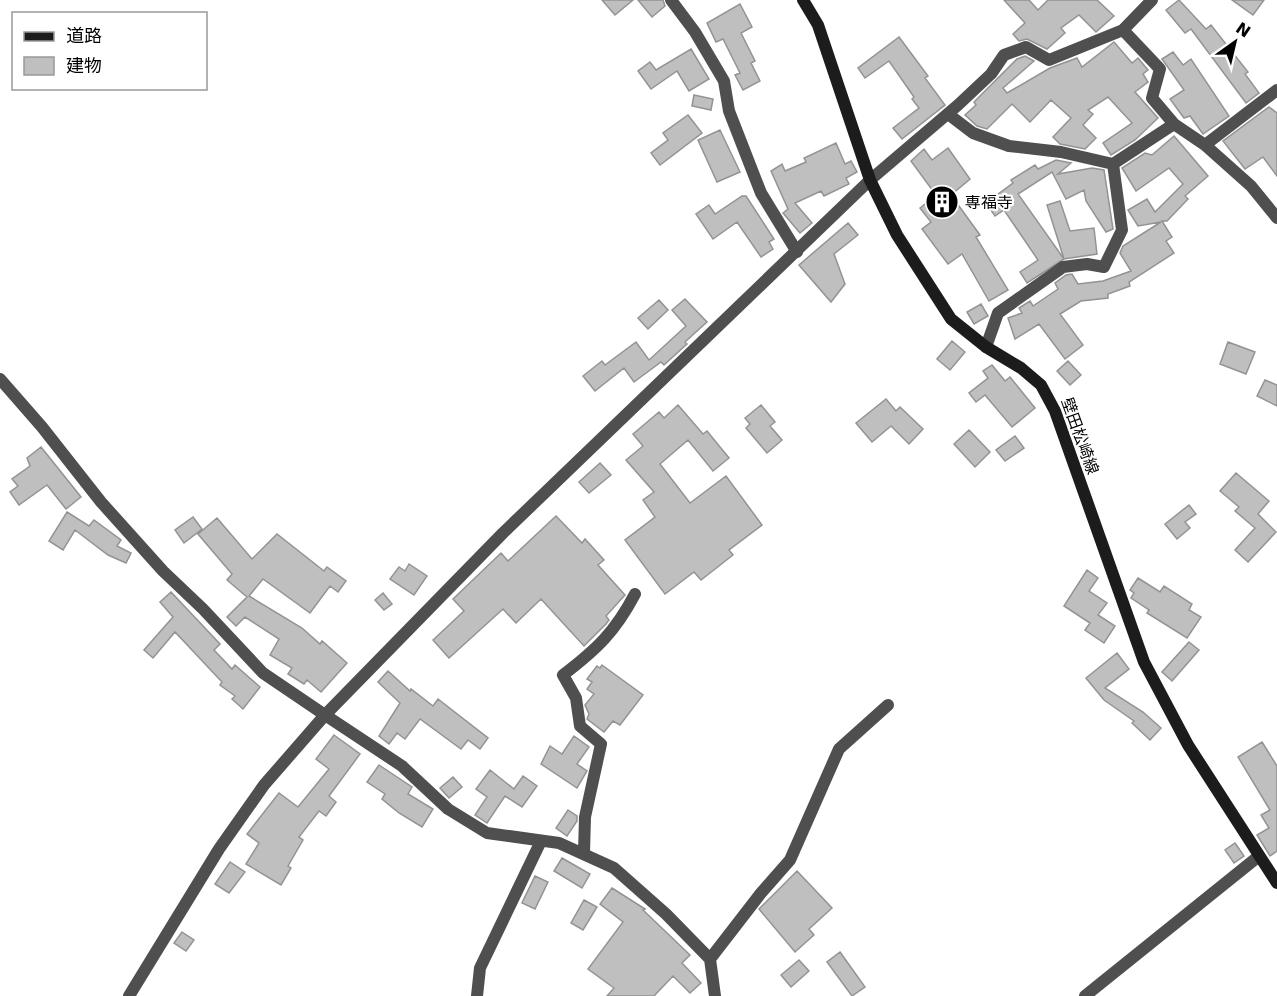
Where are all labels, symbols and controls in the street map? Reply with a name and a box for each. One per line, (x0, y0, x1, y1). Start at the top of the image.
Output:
legend (12, 12, 207, 90)
north arrow (1205, 12, 1265, 72)
text: N (1232, 18, 1254, 42)
text: 道路 (66, 25, 102, 46)
text: 建物 (66, 55, 102, 76)
building icon: 専福寺 (924, 184, 960, 220)
place label: 専福寺 (965, 193, 1013, 212)
street label: 壁田松崎線 (1057, 395, 1103, 477)

